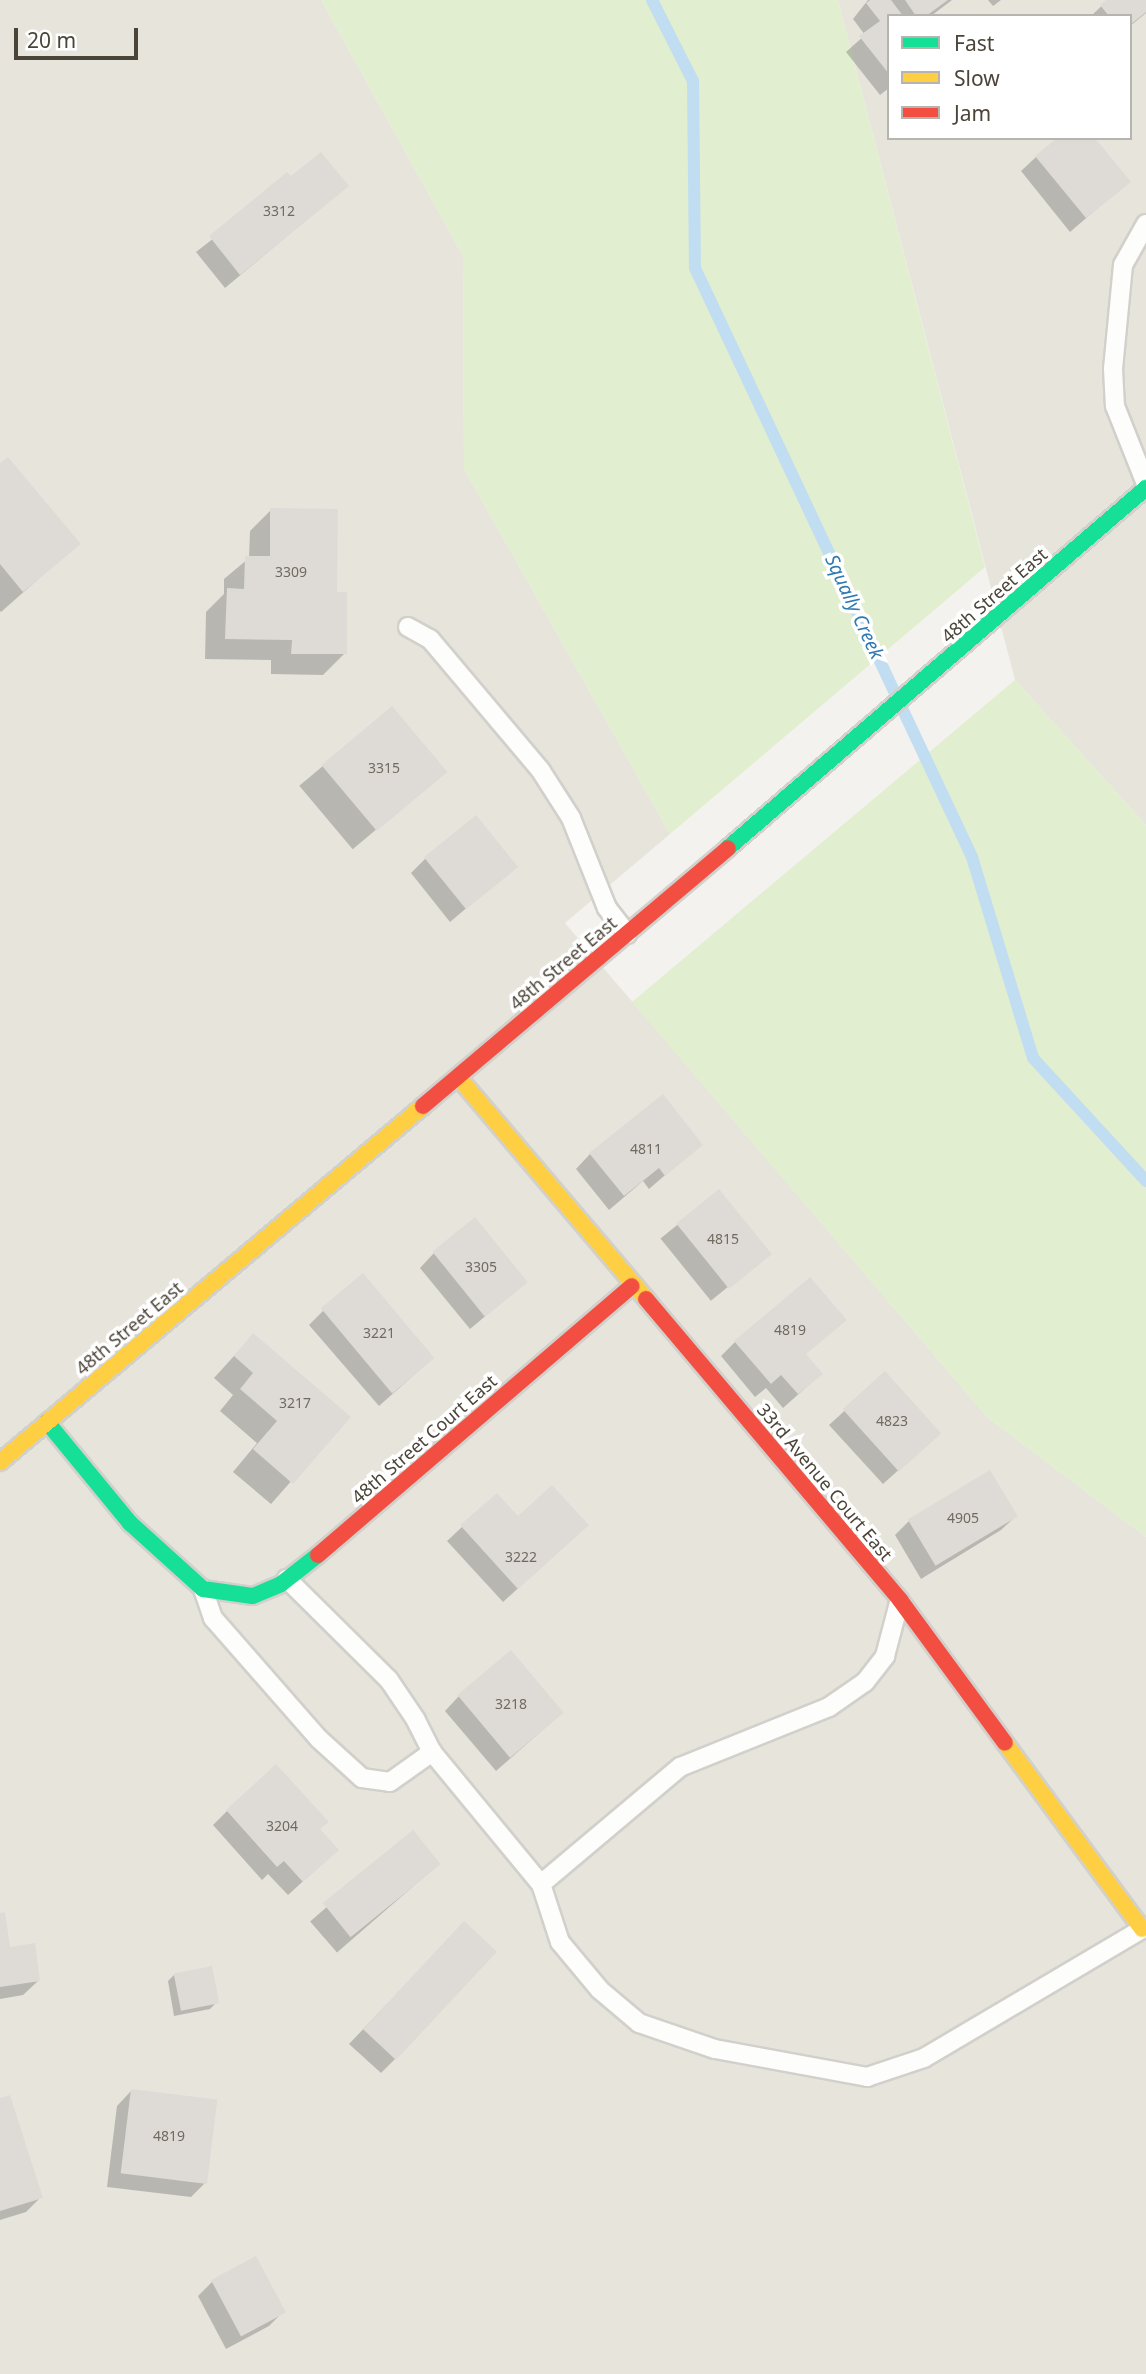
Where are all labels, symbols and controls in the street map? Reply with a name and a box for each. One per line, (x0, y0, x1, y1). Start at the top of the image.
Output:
scale bar (18, 14, 142, 58)
legend (887, 14, 1132, 140)
text: 20 m (27, 26, 76, 54)
text: Fast (954, 29, 994, 57)
text: Slow (954, 64, 1000, 92)
text: Jam (954, 99, 991, 127)
house number: 3312 (263, 203, 295, 219)
street label: 48th Street East (937, 543, 1051, 647)
water label: Squally Creek (820, 551, 888, 663)
house number: 3309 (275, 564, 307, 580)
house number: 3315 (368, 760, 400, 776)
street label: 48th Street East (505, 912, 621, 1014)
house number: 4811 (630, 1141, 662, 1157)
house number: 4815 (707, 1231, 739, 1247)
house number: 3305 (465, 1259, 497, 1275)
street label: 48th Street East (71, 1277, 187, 1379)
house number: 4819 (774, 1322, 806, 1338)
house number: 3221 (363, 1325, 395, 1341)
street label: 48th Street Court East (347, 1370, 501, 1508)
house number: 3217 (279, 1395, 311, 1411)
street label: 33rd Avenue Court East (753, 1399, 897, 1565)
house number: 4823 (876, 1413, 908, 1429)
house number: 4905 (947, 1510, 979, 1526)
house number: 3222 (505, 1549, 537, 1565)
house number: 3218 (495, 1696, 527, 1712)
house number: 3204 (266, 1818, 298, 1834)
house number: 4819 (153, 2128, 185, 2144)

